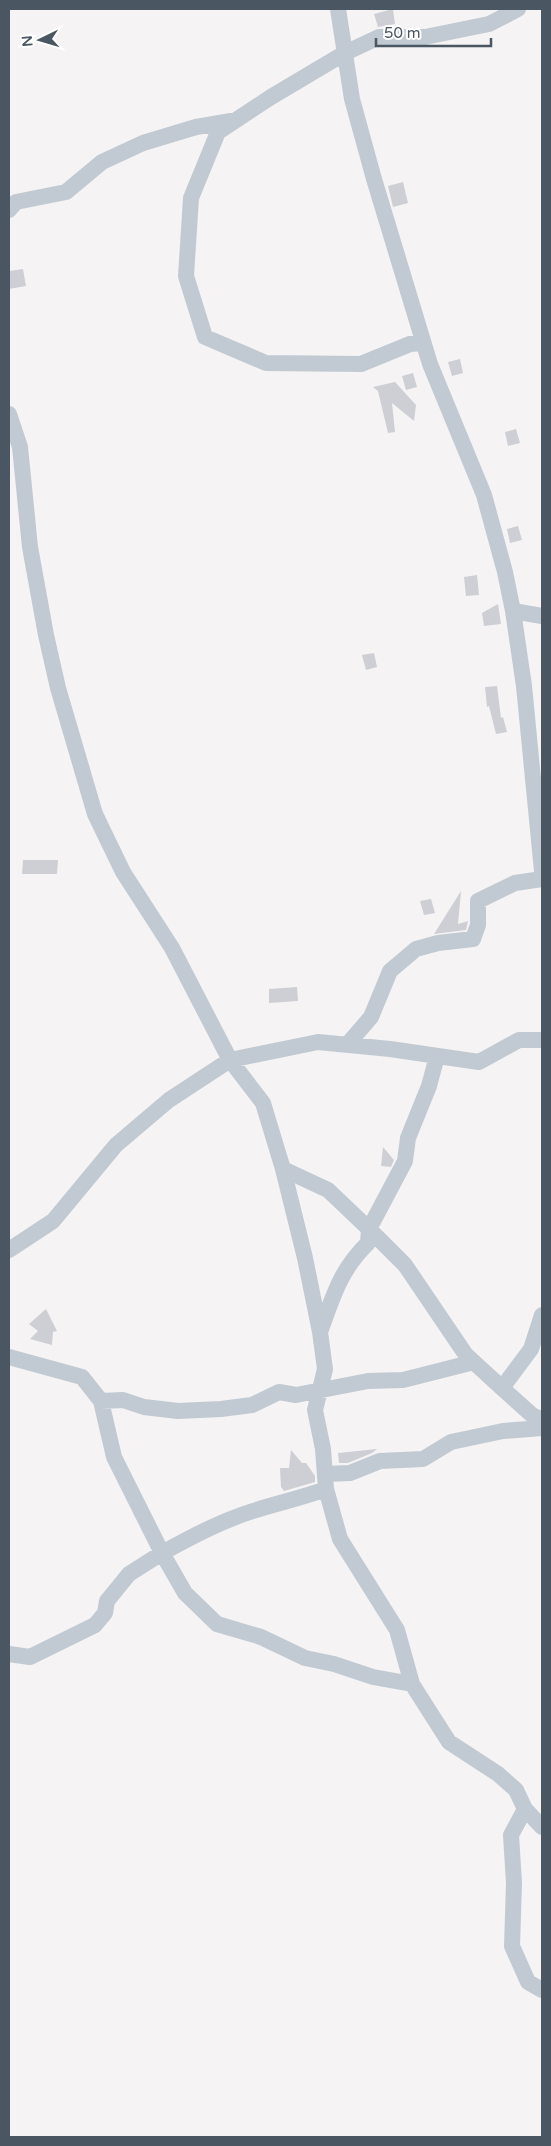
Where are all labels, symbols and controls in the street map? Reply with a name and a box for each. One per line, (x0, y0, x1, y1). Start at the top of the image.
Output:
north arrow (15, 15, 65, 65)
scale bar (376, 15, 491, 47)
text: 50 m (384, 24, 421, 42)
text: N (19, 35, 37, 47)

